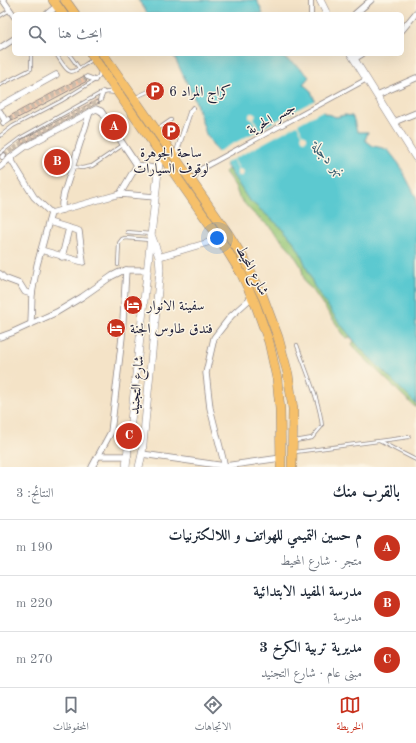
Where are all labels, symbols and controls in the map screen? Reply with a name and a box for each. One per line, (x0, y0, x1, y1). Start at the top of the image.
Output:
search box (12, 12, 404, 56)
icon: search (26, 23, 48, 45)
text: ابحث هنا (58, 27, 102, 42)
parking icon: كراج المراد 6 (144, 80, 166, 102)
place label: كراج المراد 6 (169, 84, 231, 104)
street label: جسر الحرية (245, 100, 299, 139)
pin: A (101, 112, 127, 142)
parking icon: ساحة الجوهرة لوقوف السيارات (160, 120, 182, 142)
water label: نهر دجلة (306, 138, 348, 181)
place label: ساحة الجوهرة لوقوف السيارات (133, 146, 209, 177)
pin: B (44, 147, 70, 177)
your location (207, 228, 227, 248)
street label: شارع المحيط (230, 243, 271, 300)
hotel icon: سفينة الانوار (122, 294, 144, 316)
place label: سفينة الانوار (145, 299, 204, 314)
hotel icon: فندق طاوس الجنة (105, 317, 127, 339)
place label: فندق طاوس الجنة (130, 322, 213, 337)
street label: شارع التجنيد (127, 355, 151, 415)
pin: C (116, 421, 142, 451)
text: بالقرب منك (332, 484, 400, 501)
text: النتائج: 3 (16, 487, 54, 500)
text: م حسين التميمي للهواتف و اللالكترنيات (169, 529, 362, 544)
text: 190 m (16, 541, 53, 554)
text: A (382, 541, 392, 554)
text: متجر · شارع المحيط (280, 555, 362, 568)
text: مدرسة المفيد الابتدائية (253, 585, 362, 600)
text: 220 m (16, 597, 53, 610)
text: B (382, 597, 392, 610)
text: مدرسة (333, 611, 362, 624)
text: مديرية تربية الكرخ 3 (259, 641, 362, 656)
text: 270 m (16, 653, 53, 666)
text: C (383, 653, 391, 666)
text: مبنى عام · شارع التجنيد (261, 667, 362, 680)
tab: المحفوظات (53, 694, 89, 737)
tab: الاتجاهات (194, 694, 231, 737)
tab: الخريطة (337, 694, 363, 737)

